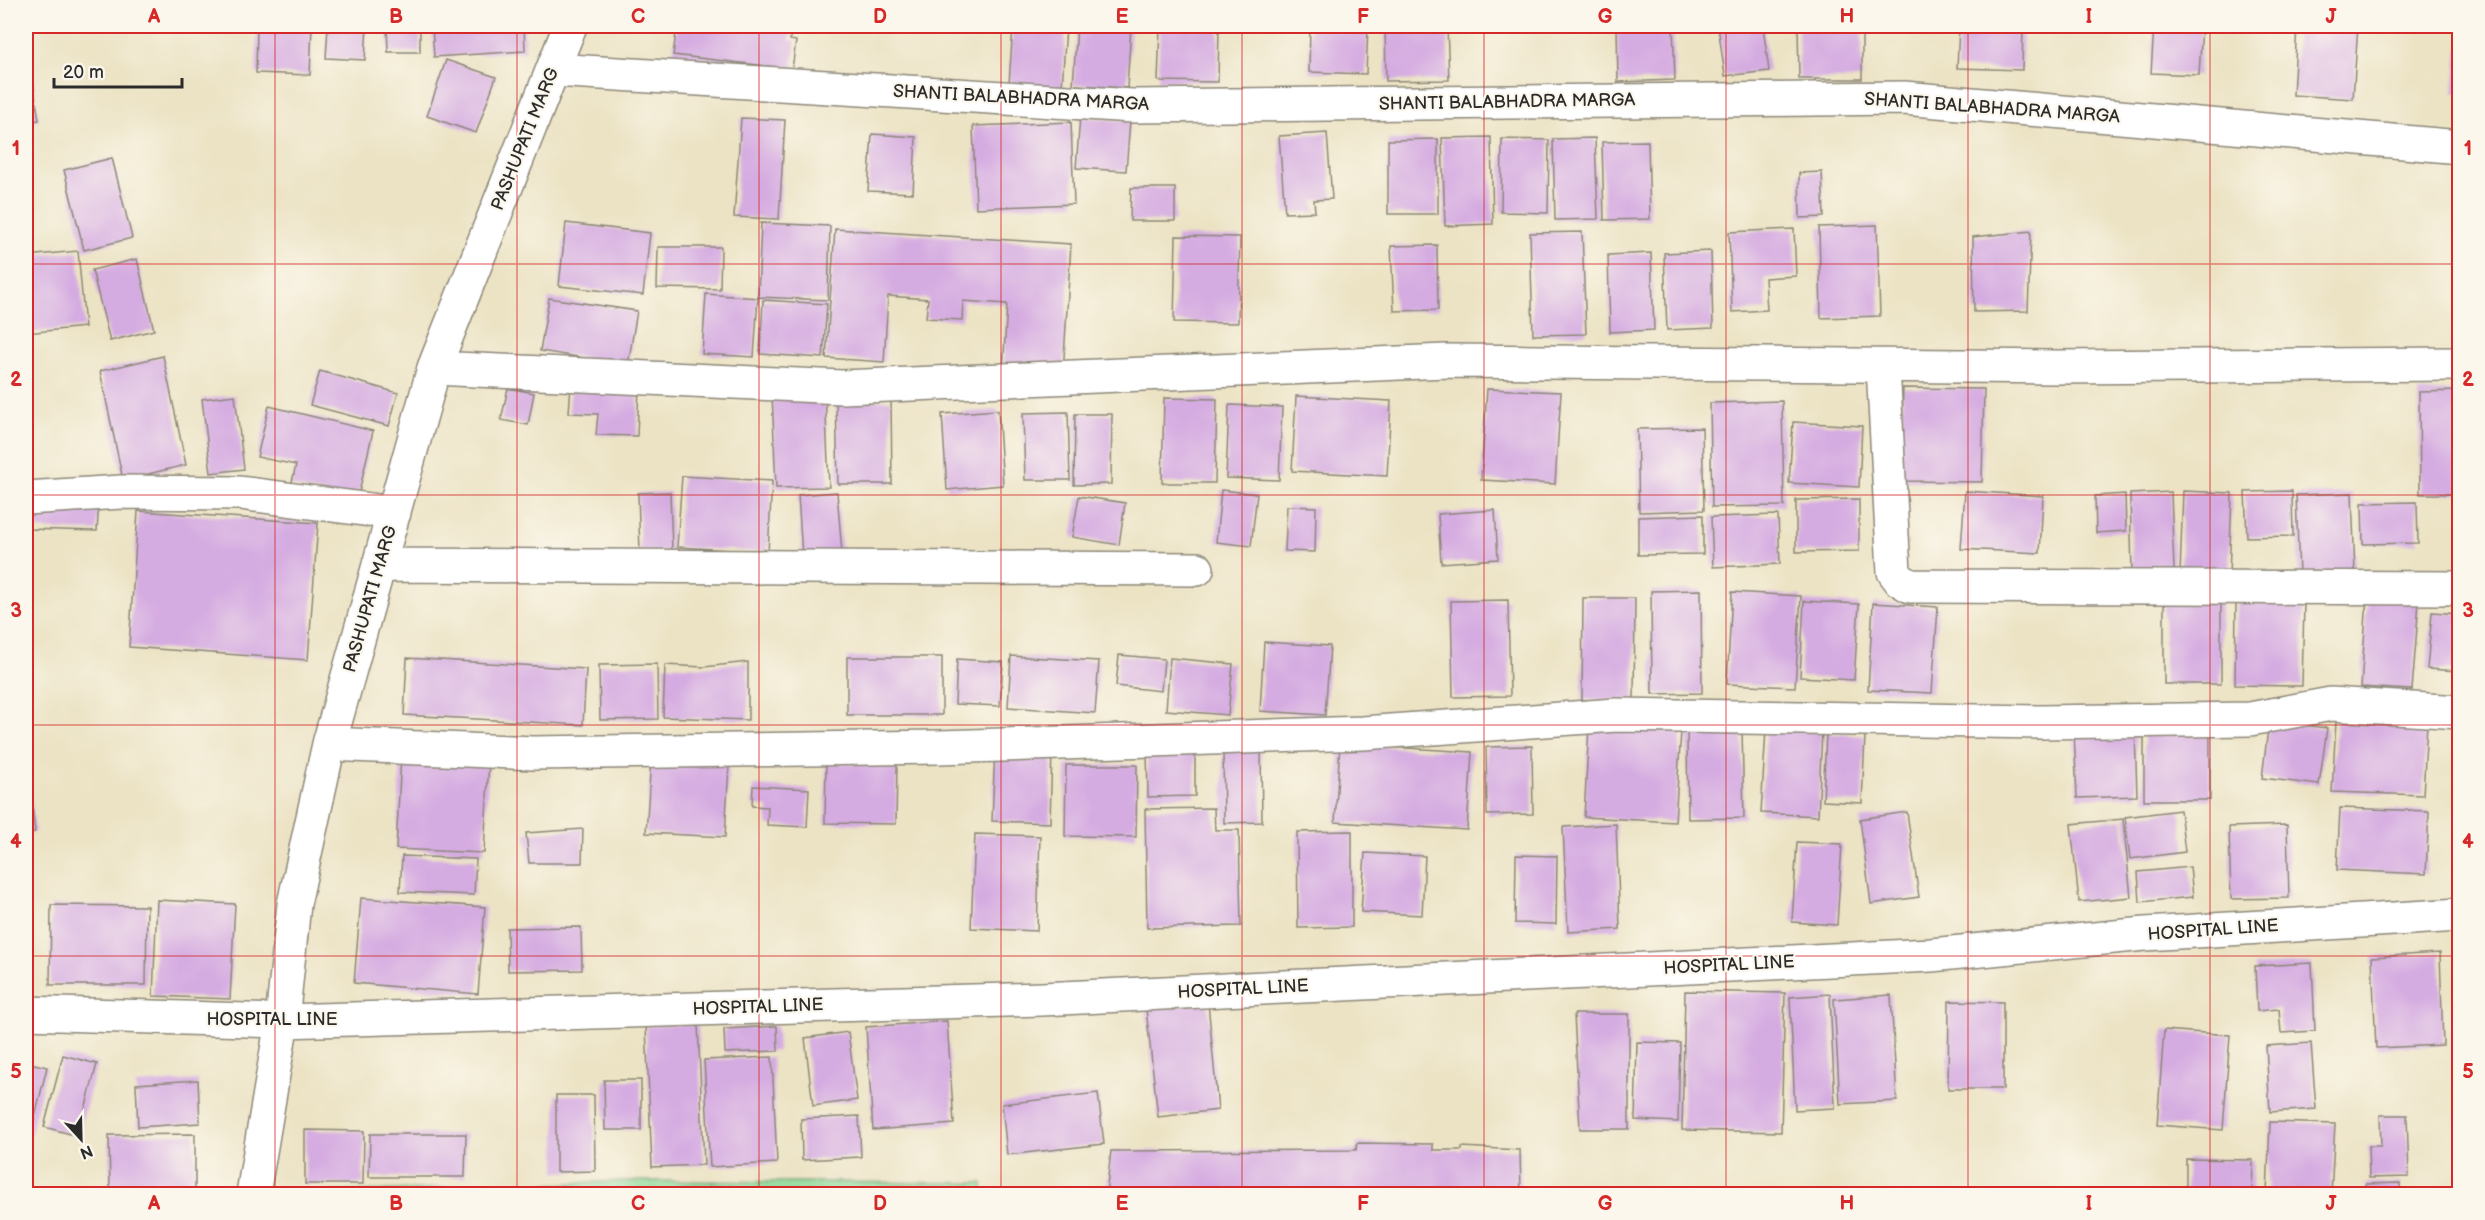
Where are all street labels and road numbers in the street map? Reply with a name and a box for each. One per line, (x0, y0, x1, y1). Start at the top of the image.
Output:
street label: PASHUPATI MARG (487, 65, 563, 213)
street label: SHANTI BALABHADRA MARGA (892, 81, 1150, 115)
street label: SHANTI BALABHADRA MARGA (1379, 89, 1635, 115)
street label: SHANTI BALABHADRA MARGA (1863, 89, 2121, 127)
street label: PASHUPATI MARG (339, 523, 401, 675)
street label: HOSPITAL LINE (2147, 915, 2279, 945)
street label: HOSPITAL LINE (1663, 951, 1795, 979)
street label: HOSPITAL LINE (1177, 975, 1309, 1003)
street label: HOSPITAL LINE (692, 994, 824, 1020)
street label: HOSPITAL LINE (206, 1009, 338, 1030)

